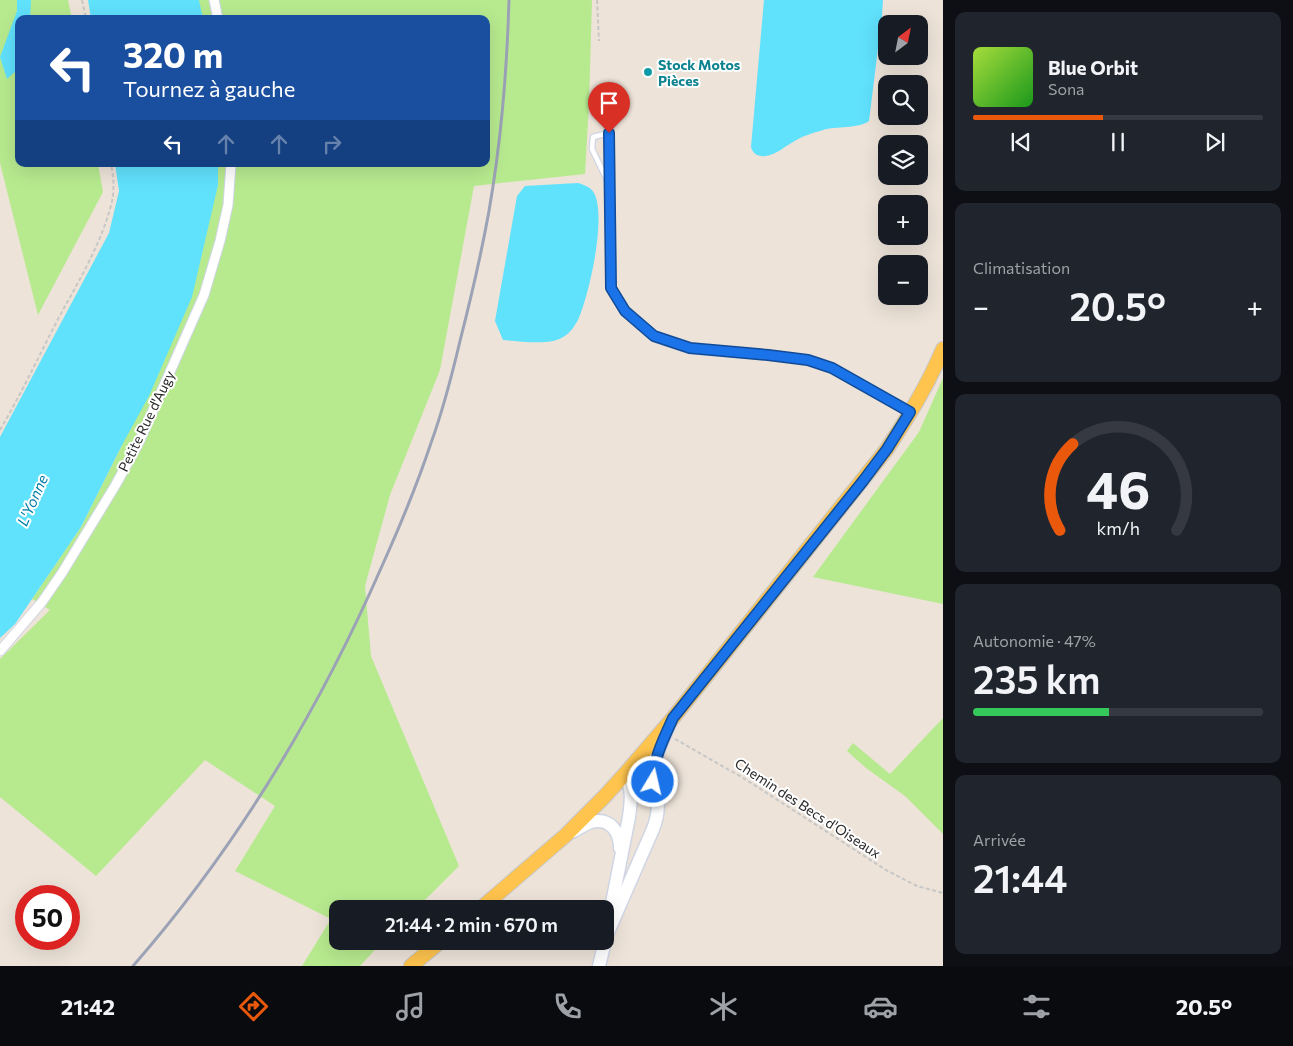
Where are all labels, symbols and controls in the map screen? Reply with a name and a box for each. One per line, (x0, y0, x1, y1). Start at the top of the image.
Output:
north arrow (878, 15, 928, 65)
map controls (878, 15, 928, 305)
text: 320 m (123, 32, 223, 75)
icon: left (40, 35, 105, 100)
place label: Stock Motos Pièces (658, 56, 741, 89)
text: Blue Orbit (1048, 56, 1138, 79)
marker: Stock Motos Pièces (642, 66, 654, 78)
text: Tournez à gauche (123, 75, 295, 102)
button: search (878, 75, 928, 125)
text: Sona (1048, 79, 1084, 98)
pin (588, 82, 630, 133)
icon: arrive (595, 89, 623, 117)
icon: previous (1007, 128, 1035, 156)
icon: pause (1104, 128, 1132, 156)
icon: next (1201, 128, 1229, 156)
icon: left (159, 130, 187, 158)
icon: ahead (212, 130, 240, 158)
icon: ahead (265, 130, 293, 158)
icon: right (318, 130, 346, 158)
button: layers (878, 135, 928, 185)
button: + (878, 195, 928, 245)
button: − (878, 255, 928, 305)
text: Climatisation (973, 258, 1070, 277)
text: 20.5° (1070, 282, 1166, 329)
text: − (973, 289, 989, 323)
text: + (1247, 289, 1263, 323)
street label: Petite Rue d'Augy (114, 368, 178, 474)
text: 46 (1086, 456, 1150, 520)
water label: L'Yonne (13, 471, 51, 528)
text: km/h (1096, 517, 1140, 539)
text: Autonomie · 47% (973, 631, 1096, 650)
text: 235 km (973, 655, 1100, 702)
street label: Chemin des Becs d'Oiseaux (732, 754, 885, 862)
position arrow (626, 755, 678, 807)
text: Arrivée (973, 830, 1026, 849)
text: 21:44 (973, 854, 1067, 901)
speed limit sign: 50 (15, 885, 80, 950)
text: 21:44 · 2 min · 670 m (385, 913, 558, 936)
icon: directions (236, 989, 271, 1024)
icon: music (393, 989, 428, 1024)
icon: phone (550, 989, 585, 1024)
icon: climate (706, 989, 741, 1024)
icon: car (863, 989, 898, 1024)
icon: filters (1019, 989, 1054, 1024)
text: 21:42 (61, 993, 115, 1020)
text: 20.5° (1176, 993, 1232, 1020)

